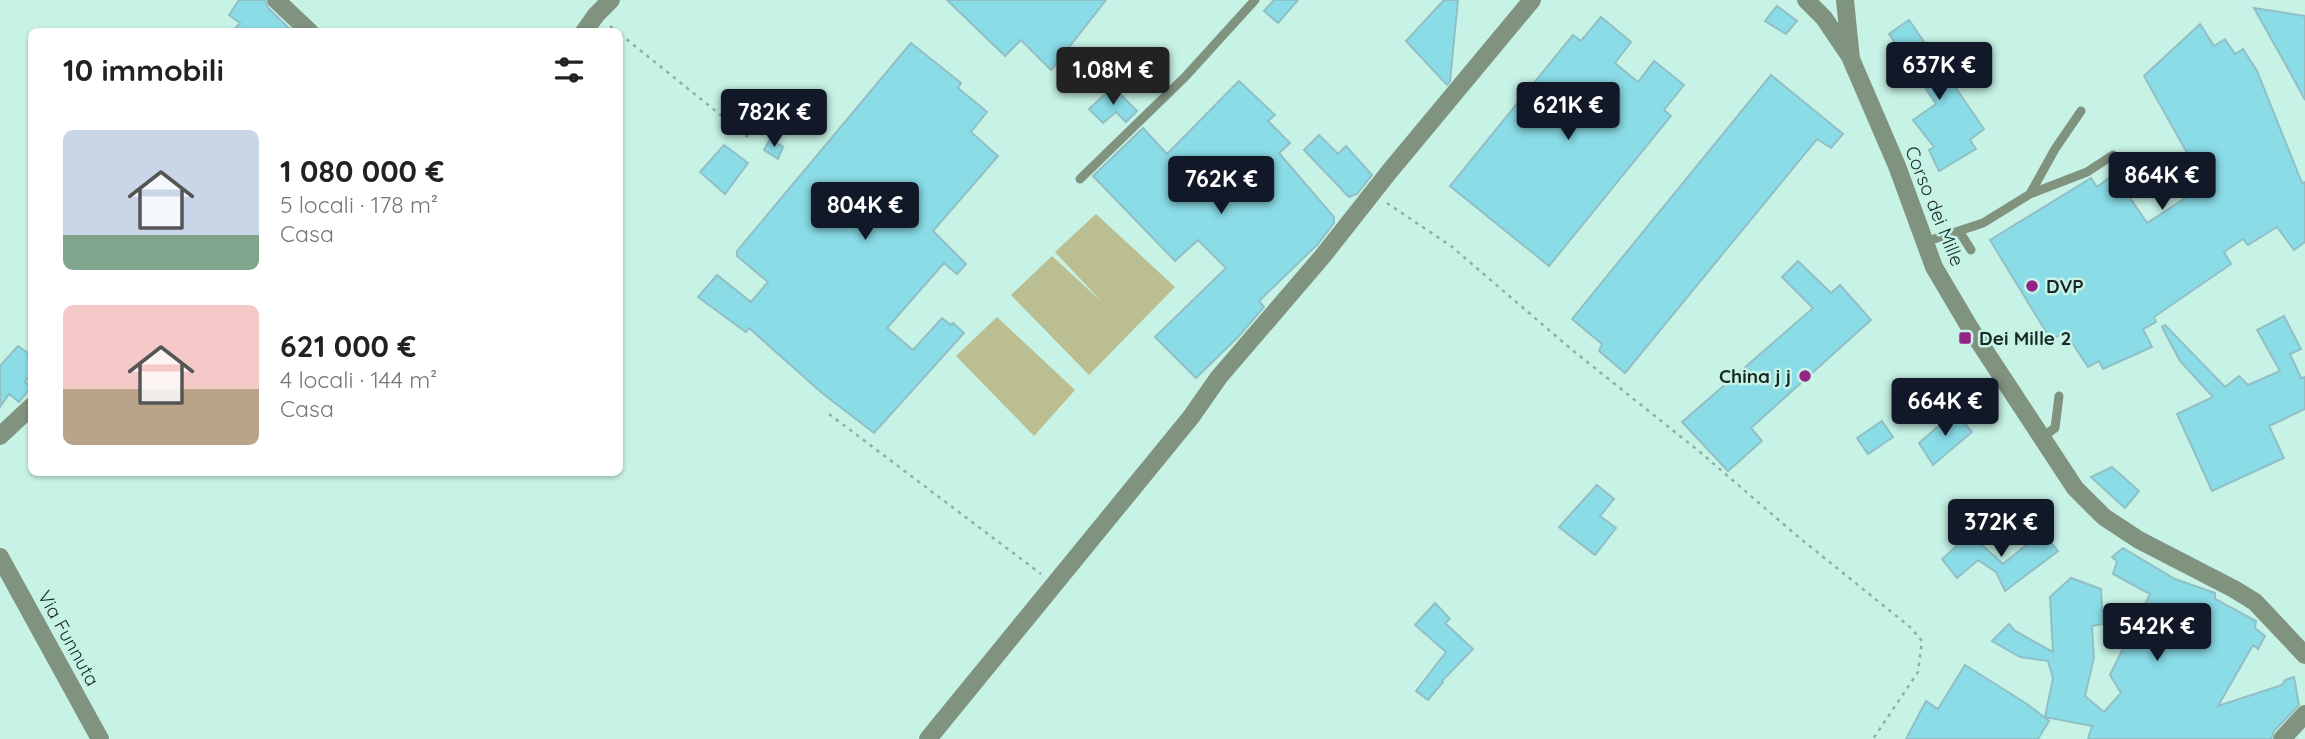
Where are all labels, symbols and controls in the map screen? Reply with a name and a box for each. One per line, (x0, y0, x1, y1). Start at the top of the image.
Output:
pin: 637K € (1882, 42, 1996, 102)
pin: 1.08M € (1048, 48, 1178, 107)
text: 637K € (1902, 50, 1976, 79)
text: 10 immobili (63, 51, 224, 89)
icon: filters (550, 51, 588, 89)
text: 1.08M € (1072, 55, 1154, 84)
pin: 621K € (1511, 82, 1625, 142)
pin: 782K € (717, 90, 831, 149)
text: 621K € (1533, 90, 1603, 119)
text: 782K € (737, 97, 811, 126)
street label: Corso dei Mille (1900, 142, 1970, 270)
text: 1 080 000 € (280, 152, 444, 190)
pin: 864K € (2105, 152, 2219, 212)
pin: 762K € (1164, 156, 1278, 216)
icon: home (119, 158, 203, 242)
text: 864K € (2125, 160, 2199, 189)
text: 762K € (1184, 164, 1258, 193)
pin: 804K € (808, 182, 922, 242)
text: 5 locali · 178 m² (280, 190, 438, 219)
text: 804K € (827, 190, 903, 219)
text: Casa (280, 219, 334, 248)
place label: DVP (2046, 274, 2084, 298)
marker: DVP (2024, 278, 2040, 294)
place label: Dei Mille 2 (1979, 326, 2071, 350)
text: 621 000 € (280, 327, 416, 365)
marker: Dei Mille 2 (1957, 330, 1973, 346)
icon: home (119, 333, 203, 417)
place label: China j j (1719, 364, 1791, 388)
text: 4 locali · 144 m² (280, 365, 437, 394)
marker: China j j (1797, 368, 1813, 384)
pin: 664K € (1888, 378, 2002, 438)
text: 664K € (1908, 386, 1982, 415)
text: Casa (280, 394, 334, 423)
pin: 372K € (1944, 500, 2058, 559)
text: 372K € (1964, 507, 2038, 536)
street label: Via Funnuta (33, 586, 105, 690)
pin: 542K € (2100, 604, 2214, 663)
text: 542K € (2119, 611, 2195, 640)

